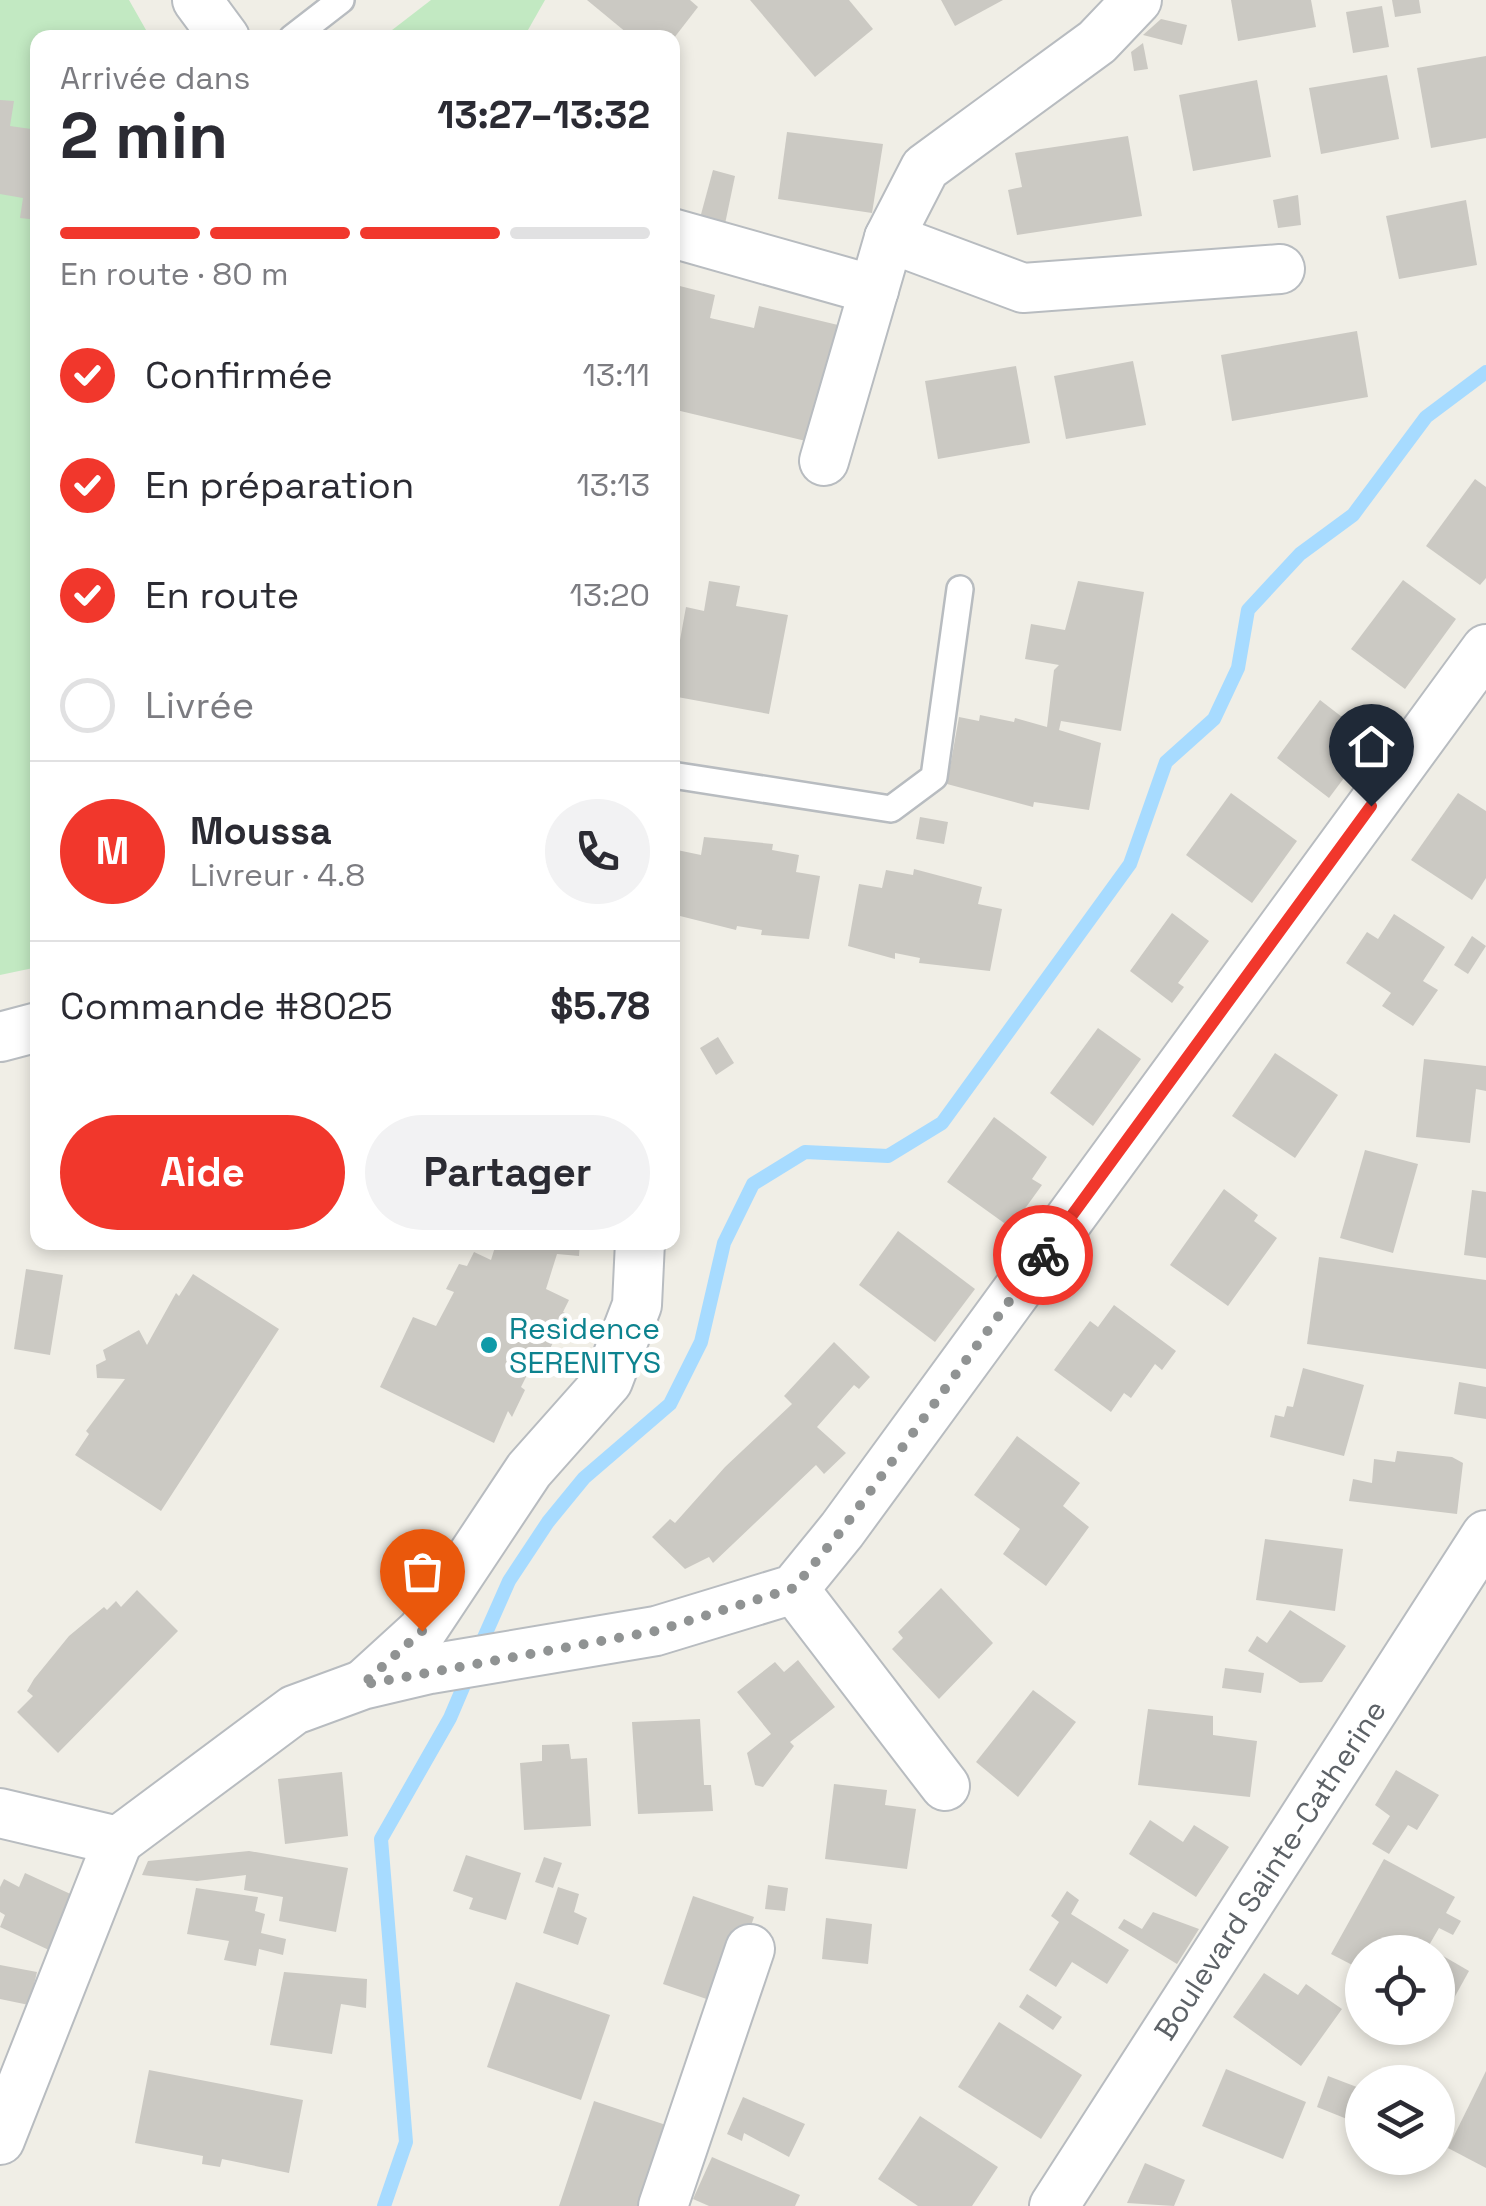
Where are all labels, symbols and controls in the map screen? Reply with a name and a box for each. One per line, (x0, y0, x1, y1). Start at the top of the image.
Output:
text: Arrivée dans (60, 58, 250, 98)
text: 13:27–13:32 (437, 91, 650, 139)
text: 2 min (60, 94, 228, 177)
text: En route · 80 m (60, 254, 288, 294)
icon: check (60, 348, 115, 403)
text: Confirmée (145, 351, 333, 399)
text: 13:11 (582, 355, 650, 395)
icon: check (60, 458, 115, 513)
text: En préparation (145, 461, 414, 509)
text: 13:13 (576, 465, 650, 505)
icon: check (60, 568, 115, 623)
text: En route (145, 571, 299, 619)
text: 13:20 (569, 575, 650, 615)
text: Livrée (145, 681, 254, 729)
pin (1329, 704, 1414, 807)
icon: home (1344, 719, 1399, 774)
button: phone (545, 799, 650, 904)
text: Moussa (190, 807, 332, 855)
text: M (96, 827, 129, 875)
text: Livreur · 4.8 (190, 855, 365, 895)
text: Commande #8025 (60, 982, 393, 1030)
text: $5.78 (550, 982, 650, 1030)
button: Aide (60, 1115, 345, 1230)
button: Partager (365, 1115, 650, 1230)
courier (993, 1205, 1093, 1305)
icon: bike (1016, 1228, 1071, 1283)
place label: Residence SERENITYS (509, 1309, 661, 1382)
marker: Residence SERENITYS (478, 1334, 500, 1356)
pin (380, 1529, 465, 1632)
icon: bag (395, 1544, 450, 1599)
street label: Boulevard Sainte-Catherine (1145, 1693, 1395, 2047)
map controls (1345, 1935, 1455, 2175)
button: locate (1345, 1935, 1455, 2045)
button: layers (1345, 2065, 1455, 2175)

